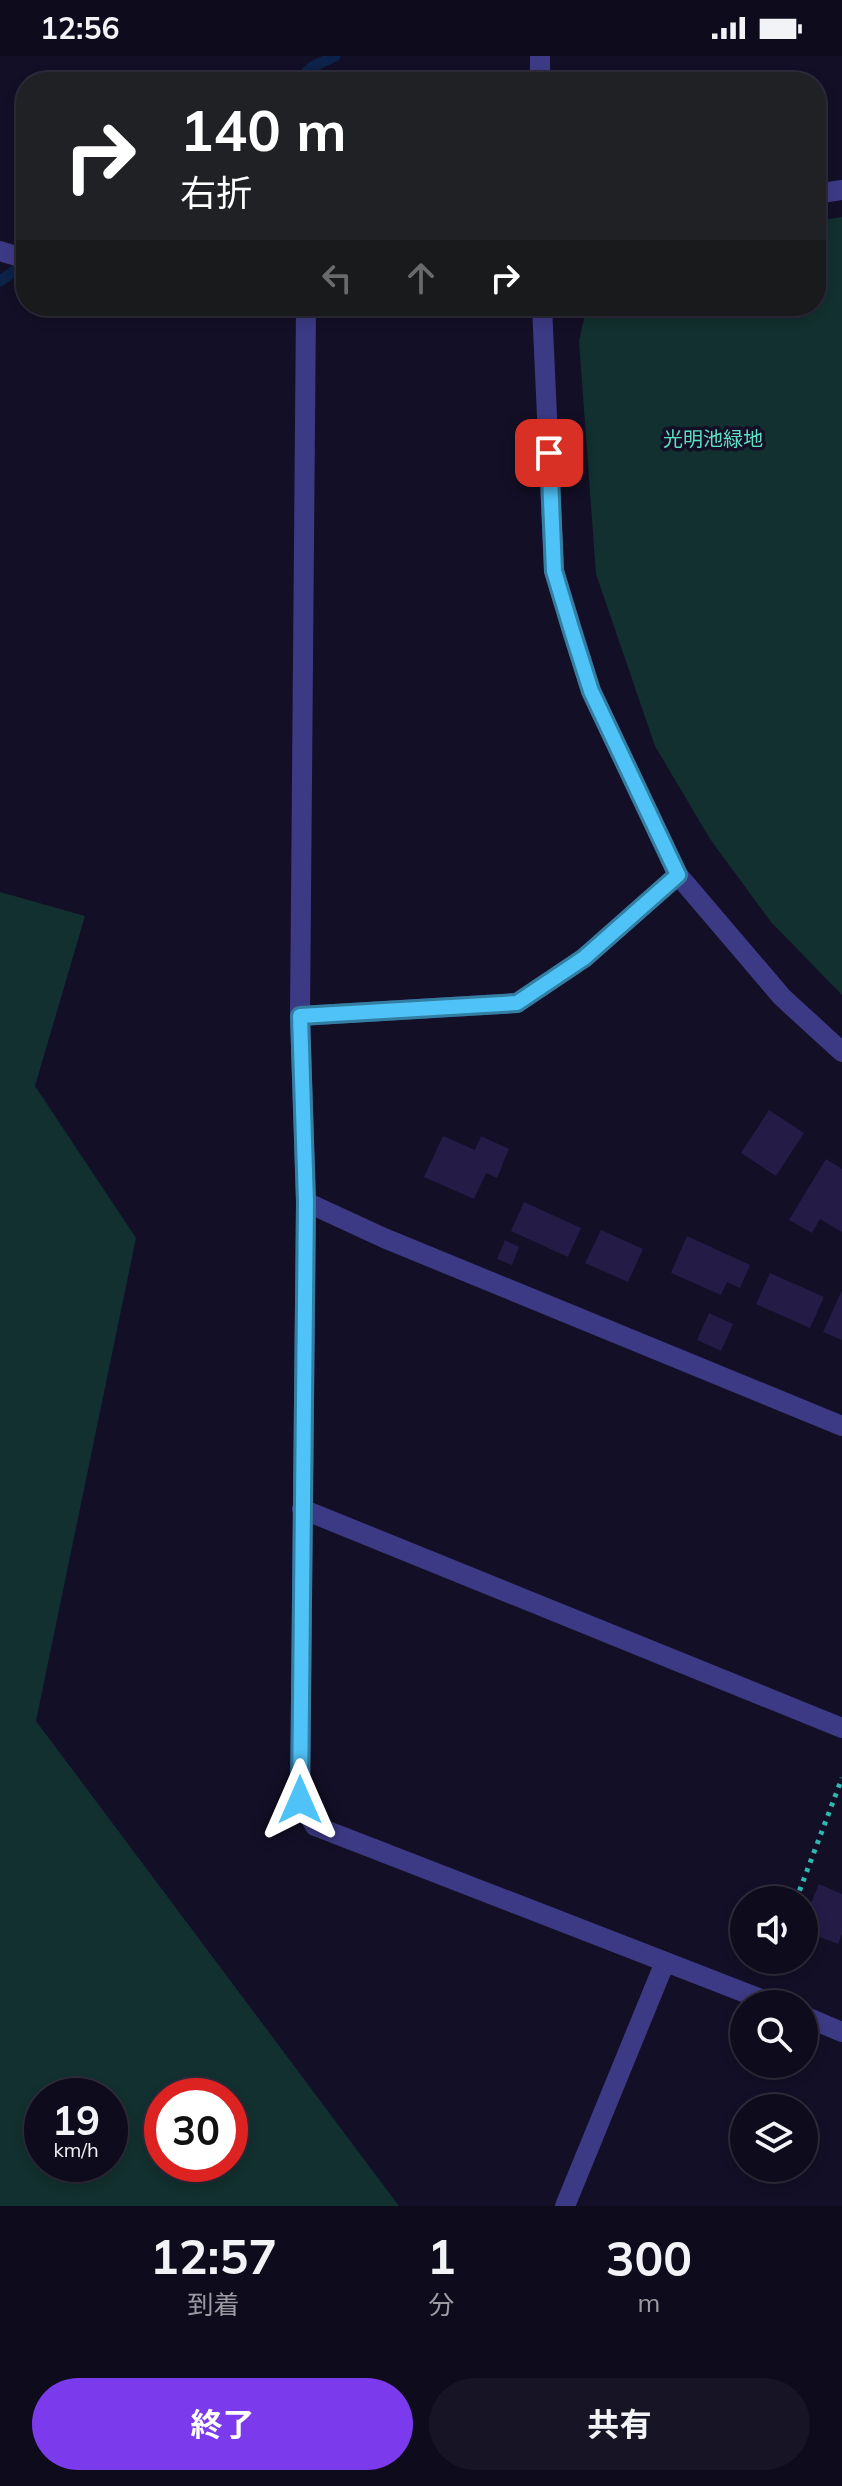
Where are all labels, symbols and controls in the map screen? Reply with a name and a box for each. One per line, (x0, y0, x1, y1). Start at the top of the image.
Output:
text: 12:56 (40, 9, 119, 47)
text: 140 m (180, 95, 347, 165)
icon: right (48, 104, 152, 208)
text: 右折 (180, 170, 252, 215)
icon: left (315, 256, 359, 300)
icon: ahead (399, 256, 443, 300)
icon: right (483, 256, 527, 300)
pin (515, 419, 583, 487)
park label: 光明池緑地 (663, 426, 763, 451)
icon: arrive (527, 431, 571, 475)
position arrow (258, 1758, 342, 1842)
map controls (730, 1886, 818, 2182)
button: sound (730, 1886, 818, 1974)
button: search (730, 1990, 818, 2078)
speed limit sign: 30 (144, 2078, 248, 2182)
button: layers (730, 2094, 818, 2182)
text: 19 (52, 2095, 100, 2145)
text: km/h (53, 2137, 99, 2162)
text: 12:57 (150, 2226, 277, 2286)
text: 1 (427, 2226, 456, 2286)
text: 300 (606, 2228, 692, 2288)
text: m (637, 2286, 660, 2319)
text: 到着 (187, 2288, 239, 2321)
text: 分 (428, 2288, 454, 2321)
button: 終了 (32, 2378, 413, 2470)
button: 共有 (429, 2378, 810, 2470)

